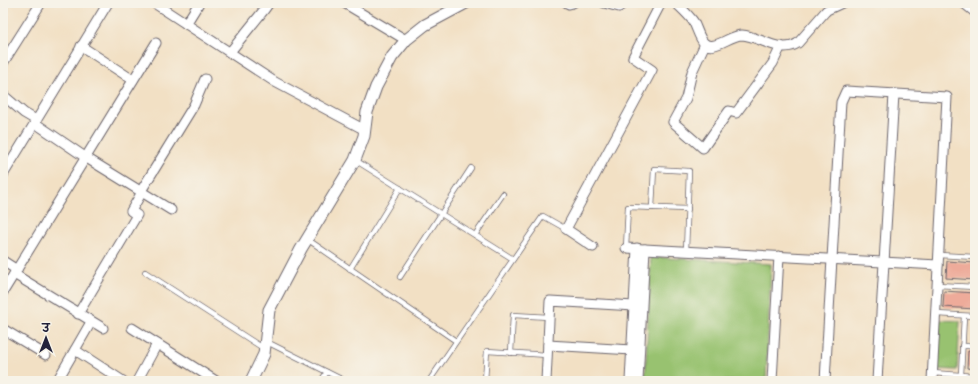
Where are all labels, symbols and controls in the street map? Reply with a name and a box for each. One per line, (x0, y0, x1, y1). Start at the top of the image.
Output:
north arrow (26, 318, 66, 358)
text: उ (41, 319, 51, 338)

